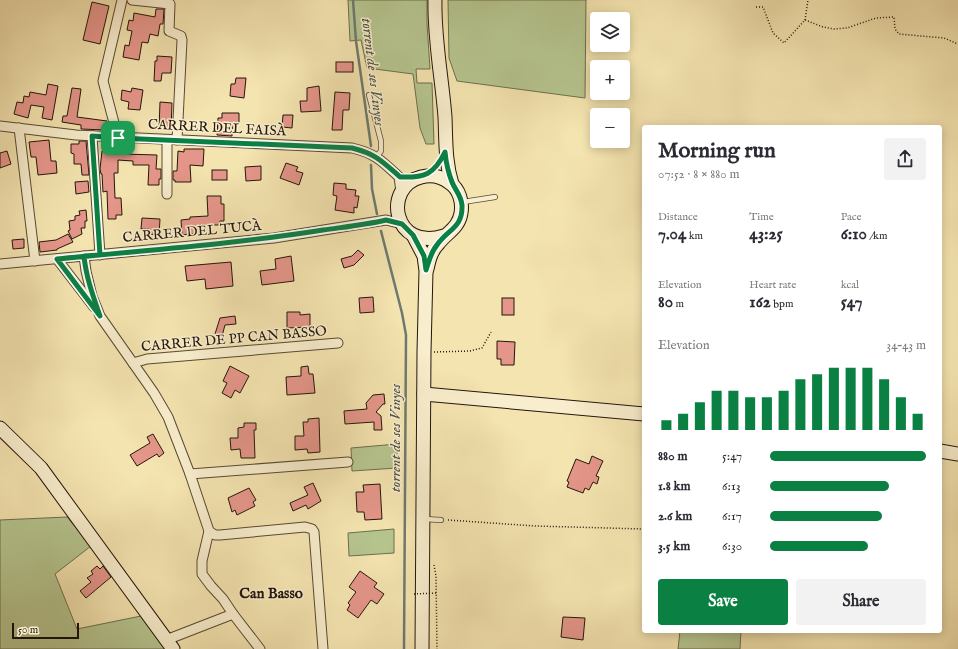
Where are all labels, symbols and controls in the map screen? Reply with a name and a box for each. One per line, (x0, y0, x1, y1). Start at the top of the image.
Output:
map controls (590, 12, 630, 148)
button: layers (590, 12, 630, 52)
water label: torrent de ses Vinyes (357, 17, 389, 128)
button: + (590, 60, 630, 100)
button: − (590, 108, 630, 148)
street label: CARRER DEL FAISÀ (147, 114, 287, 141)
pin (101, 121, 135, 155)
icon: arrive (107, 127, 129, 149)
text: Morning run (658, 137, 776, 165)
button: share (884, 138, 926, 180)
text: 07:52 · 8 × 880 m (658, 166, 740, 183)
text: Distance (658, 210, 698, 224)
text: Time (749, 210, 774, 224)
text: Pace (841, 210, 861, 224)
street label: CARRER DEL TUCÀ (122, 216, 263, 247)
text: 7.04 (658, 224, 686, 245)
text: 43:25 (749, 224, 783, 245)
text: 6:10 (841, 224, 867, 245)
text: km (686, 229, 703, 243)
text: /km (867, 229, 887, 243)
text: Elevation (658, 278, 702, 292)
text: Heart rate (749, 278, 796, 292)
text: kcal (841, 278, 859, 292)
text: 80 (658, 292, 673, 313)
text: 162 (749, 292, 771, 313)
text: 547 (841, 292, 863, 313)
text: m (673, 297, 684, 311)
text: bpm (771, 297, 794, 311)
street label: CARRER DE PP CAN BASSO (140, 322, 328, 356)
text: Elevation (658, 337, 710, 354)
text: 34–43 m (886, 337, 926, 354)
water label: torrent de ses Vinyes (386, 383, 405, 492)
text: 880 m (658, 448, 687, 465)
text: 5:47 (722, 448, 742, 465)
text: 1.8 km (658, 478, 691, 495)
text: 6:13 (722, 478, 741, 495)
text: 2.6 km (658, 508, 692, 525)
text: 6:17 (722, 508, 742, 525)
text: 3.5 km (658, 538, 690, 555)
text: 6:30 (722, 538, 742, 555)
button: Save (658, 579, 788, 625)
button: Share (796, 579, 926, 625)
district label: Can Basso (239, 584, 303, 603)
scale bar (12, 621, 79, 640)
text: 50 m (18, 623, 38, 637)

